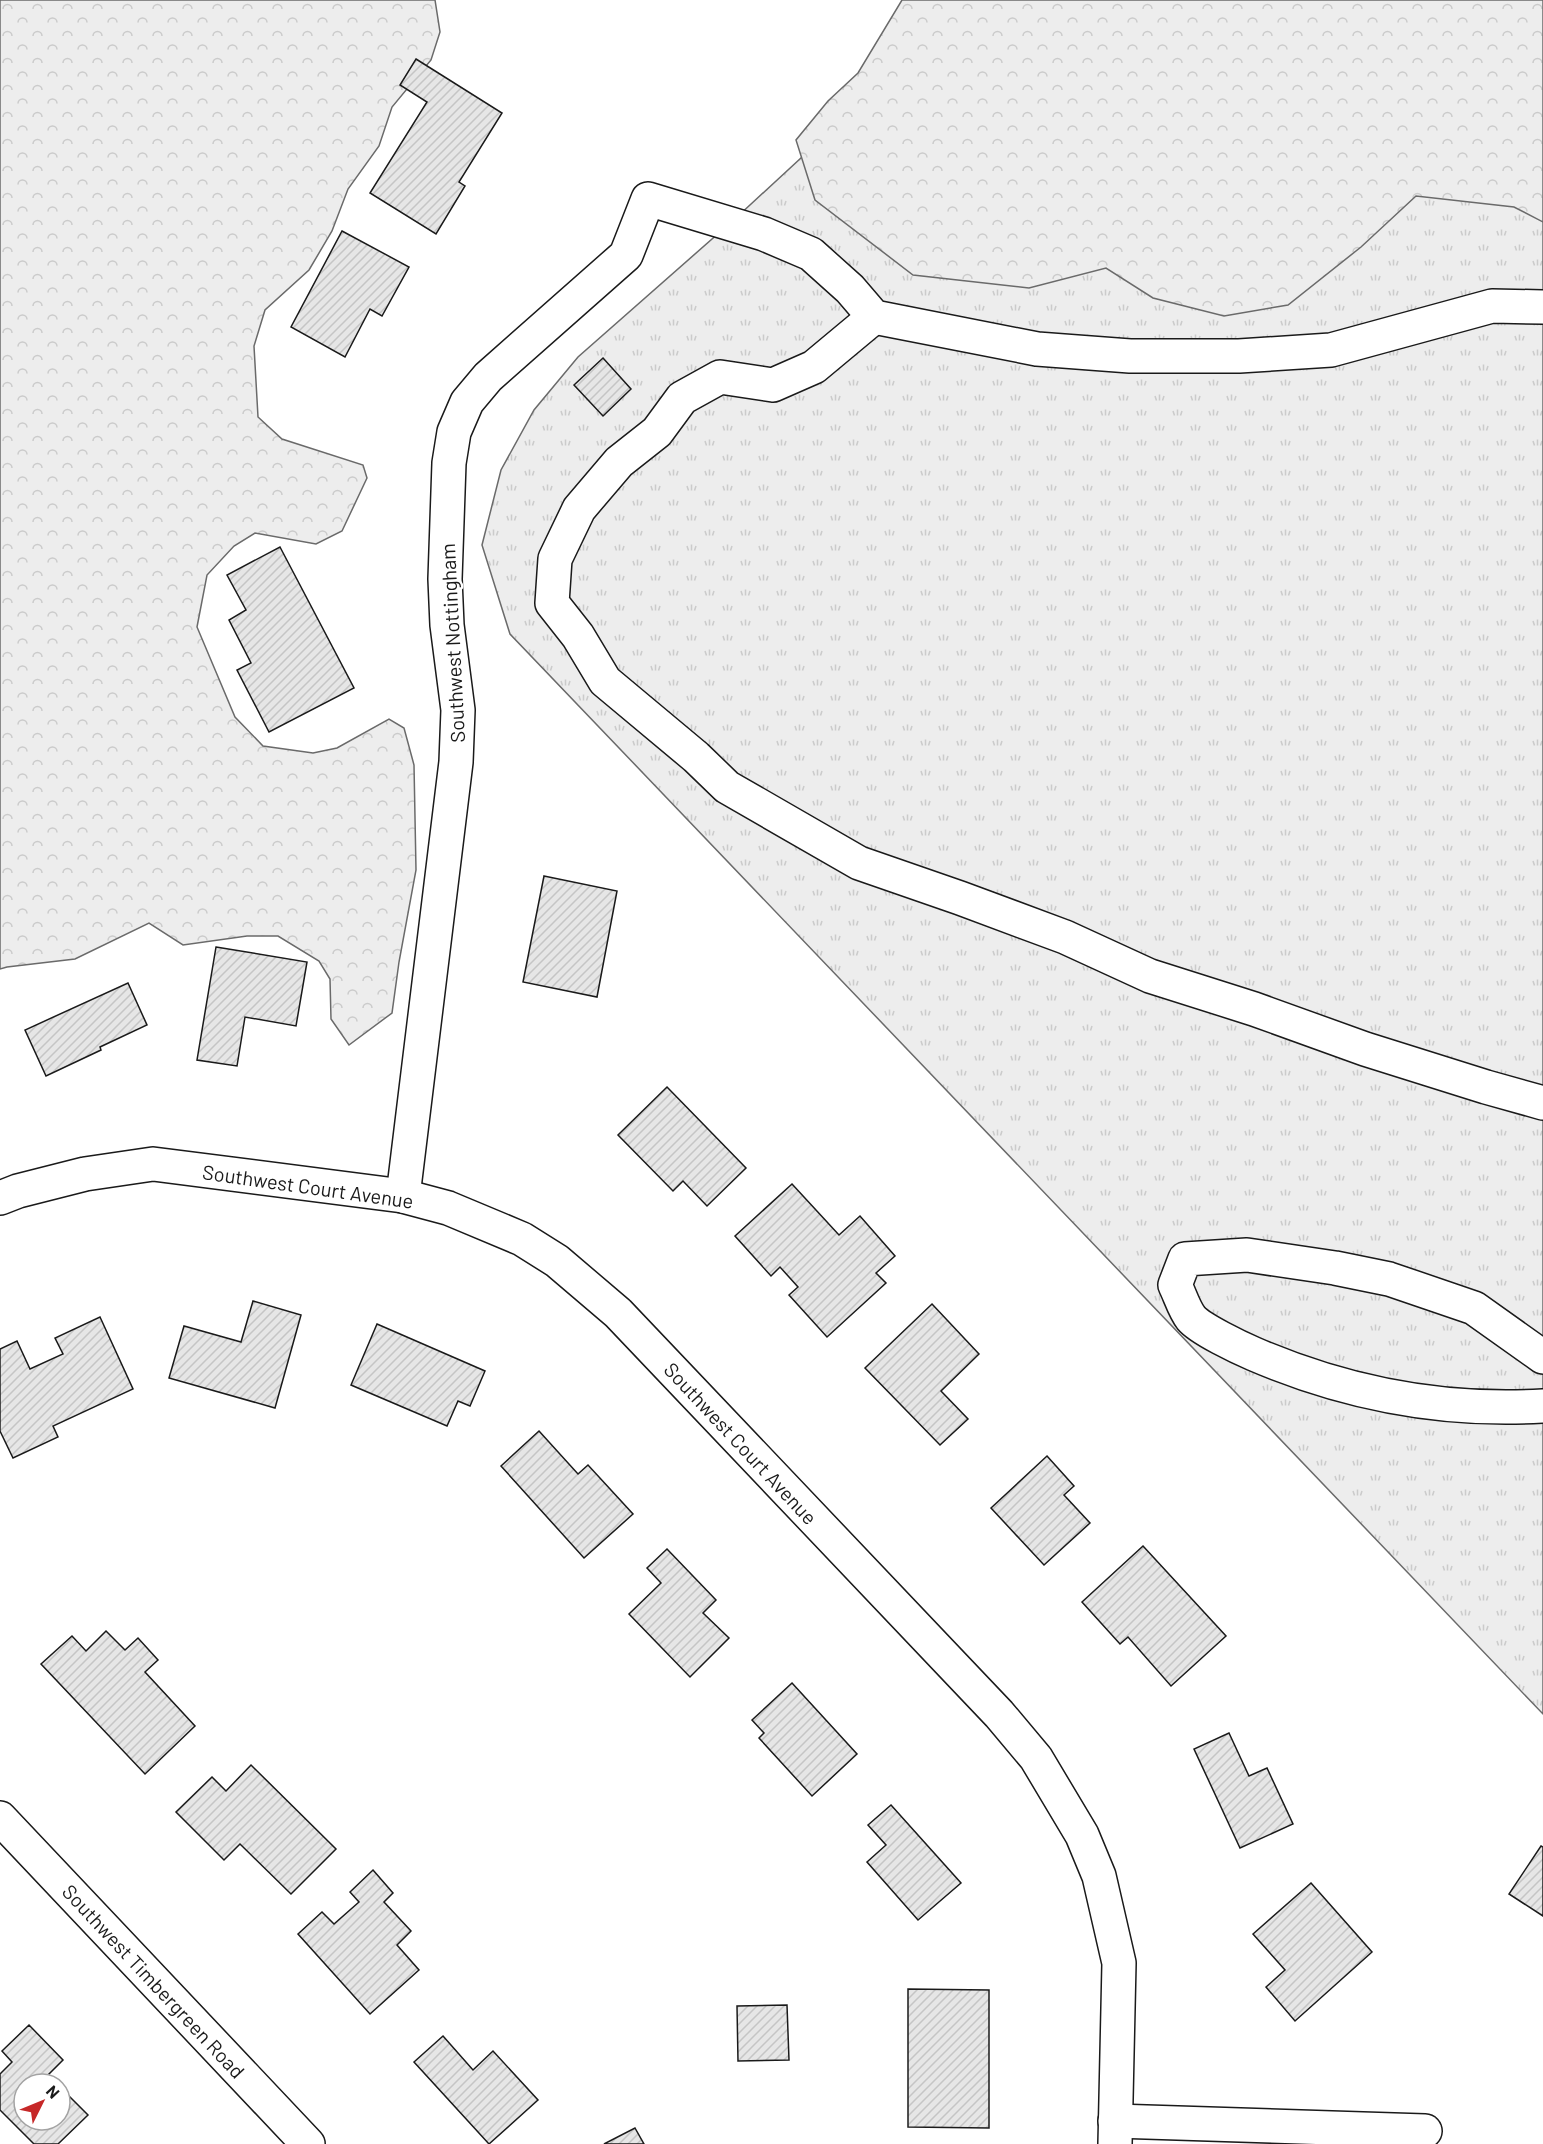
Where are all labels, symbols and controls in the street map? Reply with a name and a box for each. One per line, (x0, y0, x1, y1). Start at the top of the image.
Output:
street label: Southwest Nottingham (435, 543, 469, 743)
street label: Southwest Court Avenue (201, 1159, 415, 1213)
street label: Southwest Court Avenue (660, 1357, 822, 1529)
street label: Southwest Timbergreen Road (58, 1879, 250, 2083)
north arrow (12, 2072, 72, 2132)
text: N (43, 2081, 64, 2102)

